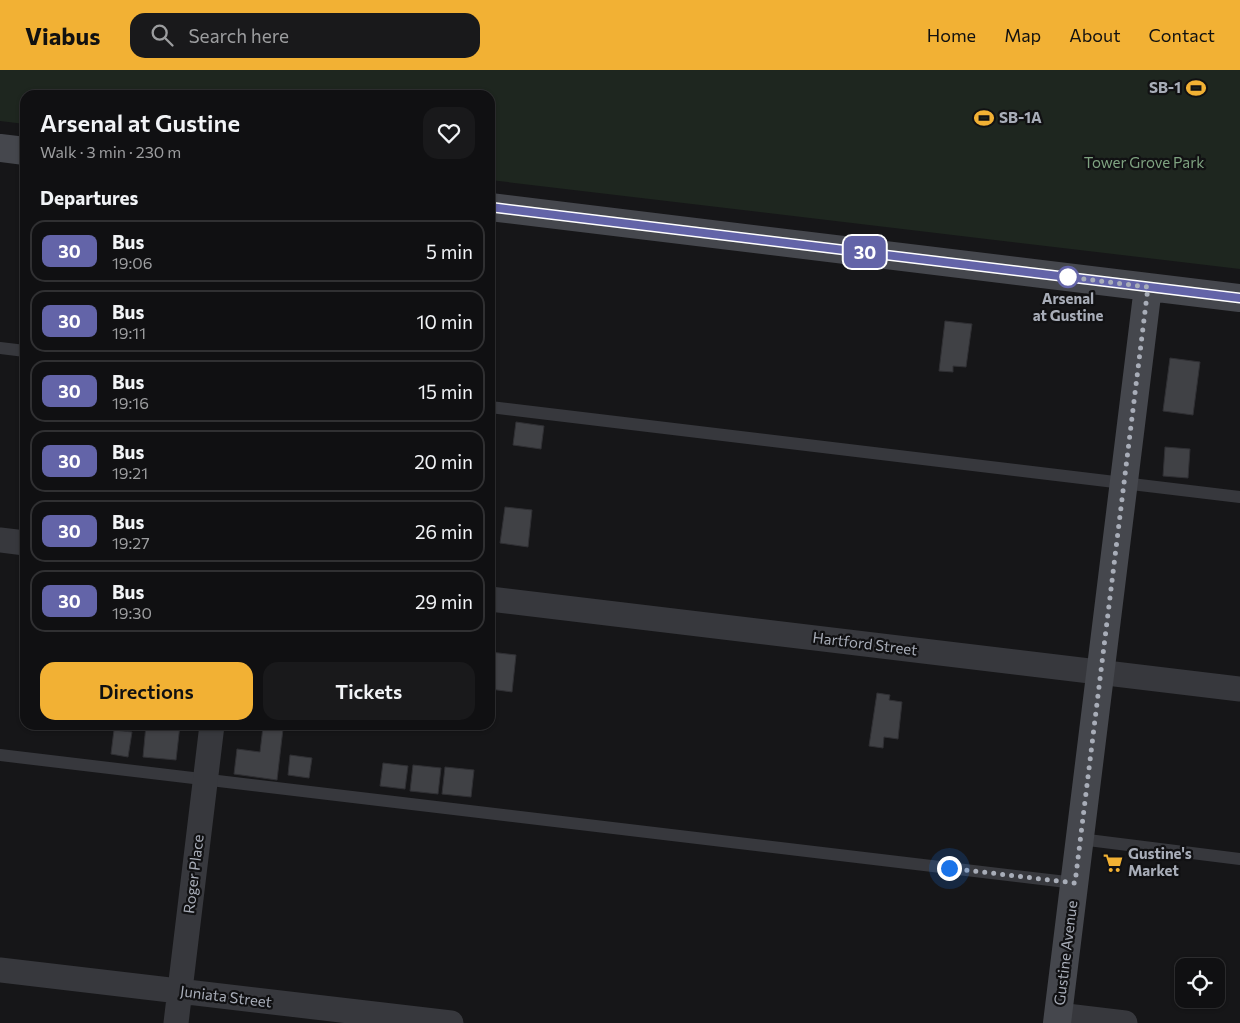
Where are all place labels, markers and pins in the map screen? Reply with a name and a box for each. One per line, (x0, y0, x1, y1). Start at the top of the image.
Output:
sports icon: SB-1 (1185, 77, 1207, 99)
place label: SB-1 (1149, 78, 1181, 96)
sports icon: SB-1A (973, 107, 995, 129)
place label: SB-1A (999, 108, 1042, 126)
marker: Arsenal at Gustine (1057, 266, 1079, 288)
place label: Arsenal at Gustine (1033, 289, 1103, 324)
place label: Gustine's Market (1128, 844, 1192, 879)
supermarket icon: Gustine's Market (1102, 852, 1124, 874)

